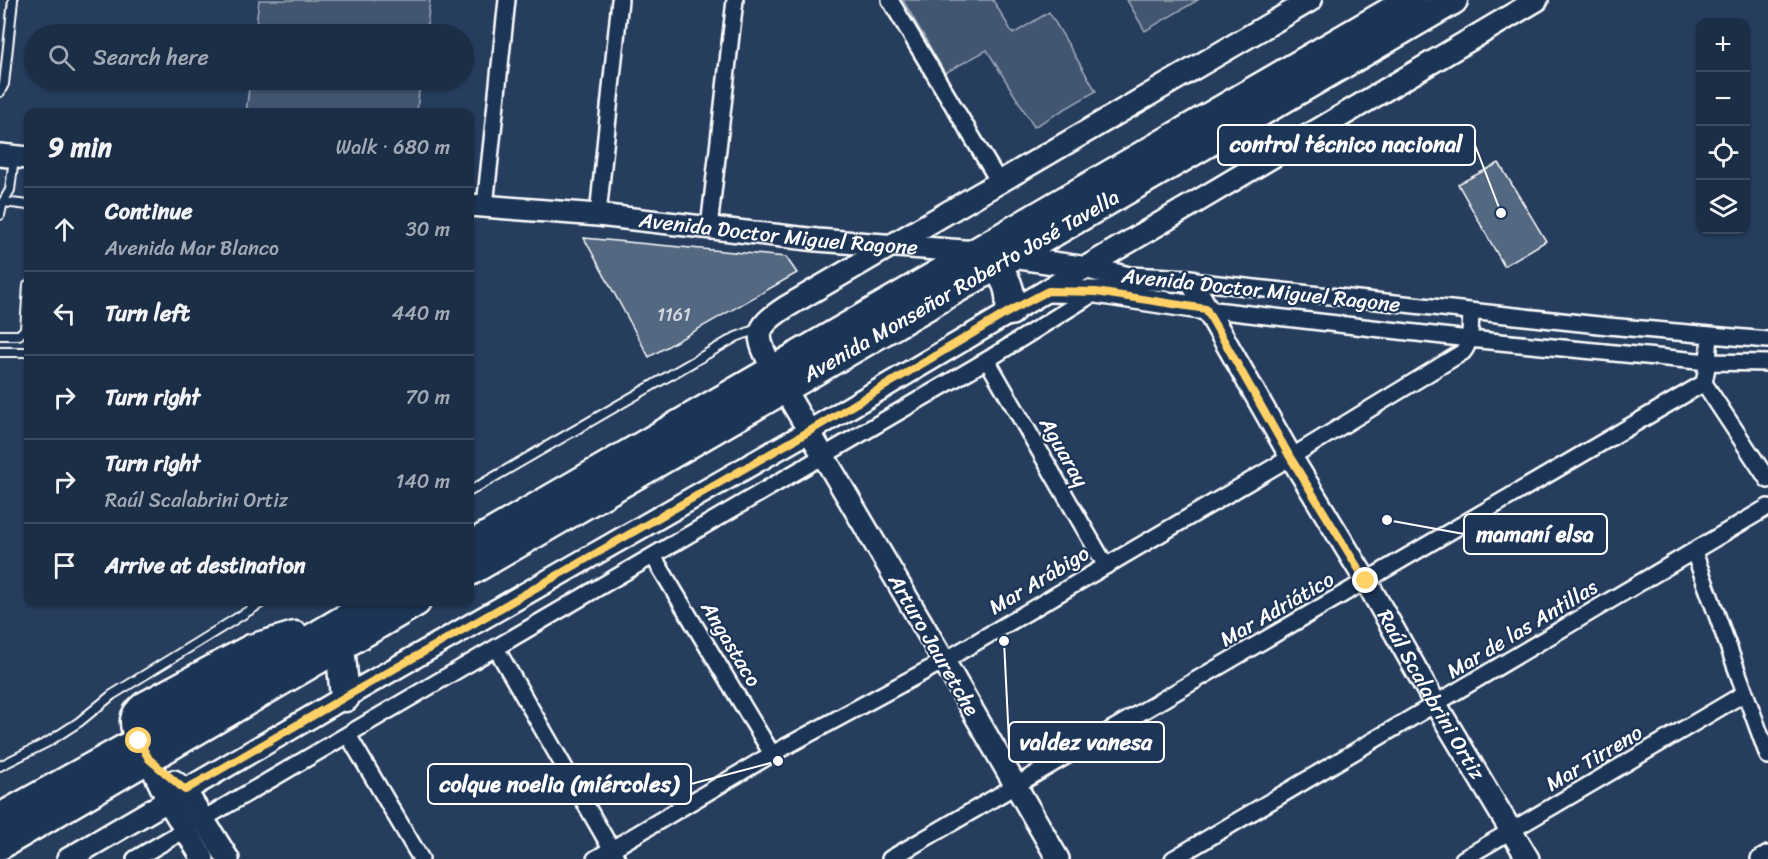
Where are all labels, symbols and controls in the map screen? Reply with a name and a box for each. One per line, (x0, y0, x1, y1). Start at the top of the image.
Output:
map controls (1696, 18, 1750, 234)
button: + (1696, 18, 1750, 72)
search box (24, 24, 474, 90)
text: Search here (93, 38, 209, 77)
icon: search (45, 41, 78, 74)
button: − (1696, 72, 1750, 126)
text: 9 min (48, 124, 112, 170)
callout: control técnico nacional (1218, 125, 1475, 165)
text: control técnico nacional (1229, 125, 1464, 164)
button: locate (1696, 126, 1750, 180)
text: Walk · 680 m (336, 130, 450, 165)
street label: Avenida Monseñor Roberto José Tavella (794, 178, 1127, 393)
button: layers (1696, 180, 1750, 234)
text: Continue (105, 192, 193, 231)
street label: Avenida Doctor Miguel Ragone (636, 201, 920, 267)
text: 30 m (406, 212, 450, 247)
icon: ahead (48, 213, 81, 246)
text: Avenida Mar Blanco (105, 231, 279, 266)
street label: Avenida Doctor Miguel Ragone (1119, 256, 1402, 324)
text: Turn left (105, 294, 190, 333)
text: 440 m (392, 296, 450, 331)
icon: left (48, 297, 81, 330)
house number: 1161 (657, 299, 691, 331)
text: Turn right (105, 378, 200, 417)
text: 70 m (405, 380, 450, 415)
icon: right (48, 381, 81, 414)
street label: Aguaray (1028, 409, 1100, 495)
text: Turn right (105, 444, 200, 483)
text: 140 m (396, 464, 450, 499)
icon: right (48, 465, 81, 498)
text: Raúl Scalabrini Ortiz (105, 483, 288, 518)
callout: mamaní elsa (1464, 514, 1607, 554)
text: mamaní elsa (1475, 515, 1594, 554)
street label: Mar Arábigo (981, 534, 1097, 625)
text: Arrive at destination (105, 546, 306, 585)
icon: arrive (48, 549, 81, 582)
street label: Mar Adriático (1212, 560, 1342, 657)
street label: Arturo Jauretche (877, 566, 990, 724)
route end (1352, 567, 1378, 593)
street label: Mar de las Antillas (1439, 568, 1605, 689)
street label: Angastaco (690, 592, 772, 695)
street label: Raúl Scalabrini Ortiz (1366, 602, 1496, 788)
street label: Mar Tirreno (1538, 714, 1650, 802)
callout: valdez vanesa (1009, 722, 1164, 762)
text: valdez vanesa (1020, 723, 1153, 762)
route start (125, 727, 151, 753)
callout: colque noelia (miércoles) (428, 764, 691, 804)
text: colque noelia (miércoles) (438, 765, 681, 804)

